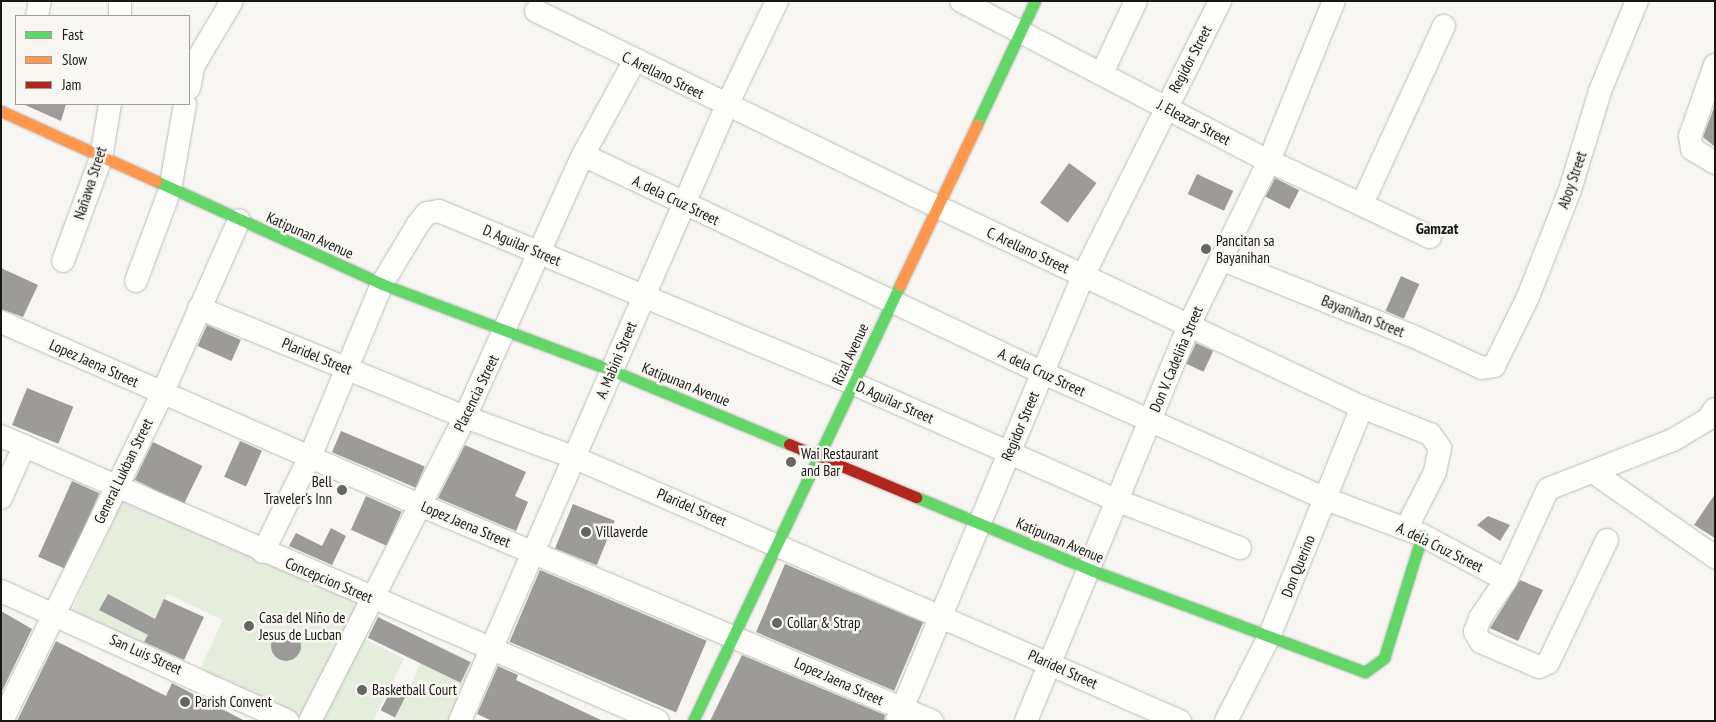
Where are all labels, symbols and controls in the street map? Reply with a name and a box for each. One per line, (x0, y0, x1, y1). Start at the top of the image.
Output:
legend (15, 15, 190, 105)
street label: Regidor Street (1165, 22, 1215, 96)
text: Fast (62, 25, 83, 44)
street label: C. Arellano Street (618, 47, 708, 103)
text: Slow (62, 50, 87, 69)
text: Jam (62, 75, 81, 94)
street label: J. Eleazar Street (1154, 95, 1234, 149)
street label: Nañawa Street (70, 144, 110, 222)
street label: Aboy Street (1554, 149, 1590, 211)
street label: A. dela Cruz Street (629, 171, 723, 229)
street label: Katipunan Avenue (264, 208, 356, 262)
district label: Gamzat (1416, 218, 1458, 238)
street label: D. Aguilar Street (480, 220, 564, 270)
street label: C. Arellano Street (983, 223, 1073, 277)
place label: Pancitan sa Bayanihan (1216, 231, 1274, 266)
marker: Pancitan sa Bayanihan (1200, 243, 1212, 255)
street label: Bayanihan Street (1319, 291, 1407, 341)
street label: Don V. Cadeliña Street (1145, 303, 1207, 415)
street label: A. Mabini Street (592, 318, 640, 402)
street label: Rizal Avenue (828, 320, 872, 388)
street label: Plaridel Street (279, 334, 355, 378)
street label: Lopez Jaena Street (47, 335, 141, 391)
street label: A. dela Cruz Street (995, 344, 1089, 400)
street label: Placencia Street (450, 352, 502, 434)
street label: Katipunan Avenue (639, 358, 733, 410)
street label: D. Aguilar Street (853, 377, 937, 427)
street label: Regidor Street (997, 389, 1043, 463)
street label: General Lukban Street (90, 415, 156, 527)
place label: Wai Restaurant and Bar (801, 444, 878, 479)
marker: Wai Restaurant and Bar (785, 456, 797, 468)
place label: Bell Traveler's Inn (264, 472, 332, 507)
marker: Bell Traveler's Inn (336, 484, 348, 496)
street label: Plaridel Street (654, 484, 730, 530)
street label: Lopez Jaena Street (418, 497, 514, 551)
street label: Katipunan Avenue (1013, 513, 1107, 567)
street label: A. dela Cruz Street (1393, 518, 1487, 576)
place label: Villaverde (596, 523, 648, 541)
marker: Villaverde (580, 526, 592, 538)
street label: Don Querino (1277, 532, 1319, 600)
street label: Concepcion Street (283, 554, 375, 606)
place label: Casa del Niño de Jesus de Lucban (259, 608, 346, 643)
place label: Collar & Strap (787, 614, 860, 632)
marker: Collar & Strap (771, 617, 783, 629)
marker: Casa del Niño de Jesus de Lucban (243, 620, 255, 632)
street label: San Luis Street (107, 630, 185, 678)
street label: Plaridel Street (1026, 646, 1100, 692)
street label: Lopez Jaena Street (792, 653, 886, 709)
place label: Basketball Court (372, 681, 457, 699)
marker: Basketball Court (356, 684, 368, 696)
place label: Parish Convent (195, 693, 272, 711)
marker: Parish Convent (179, 696, 191, 708)

